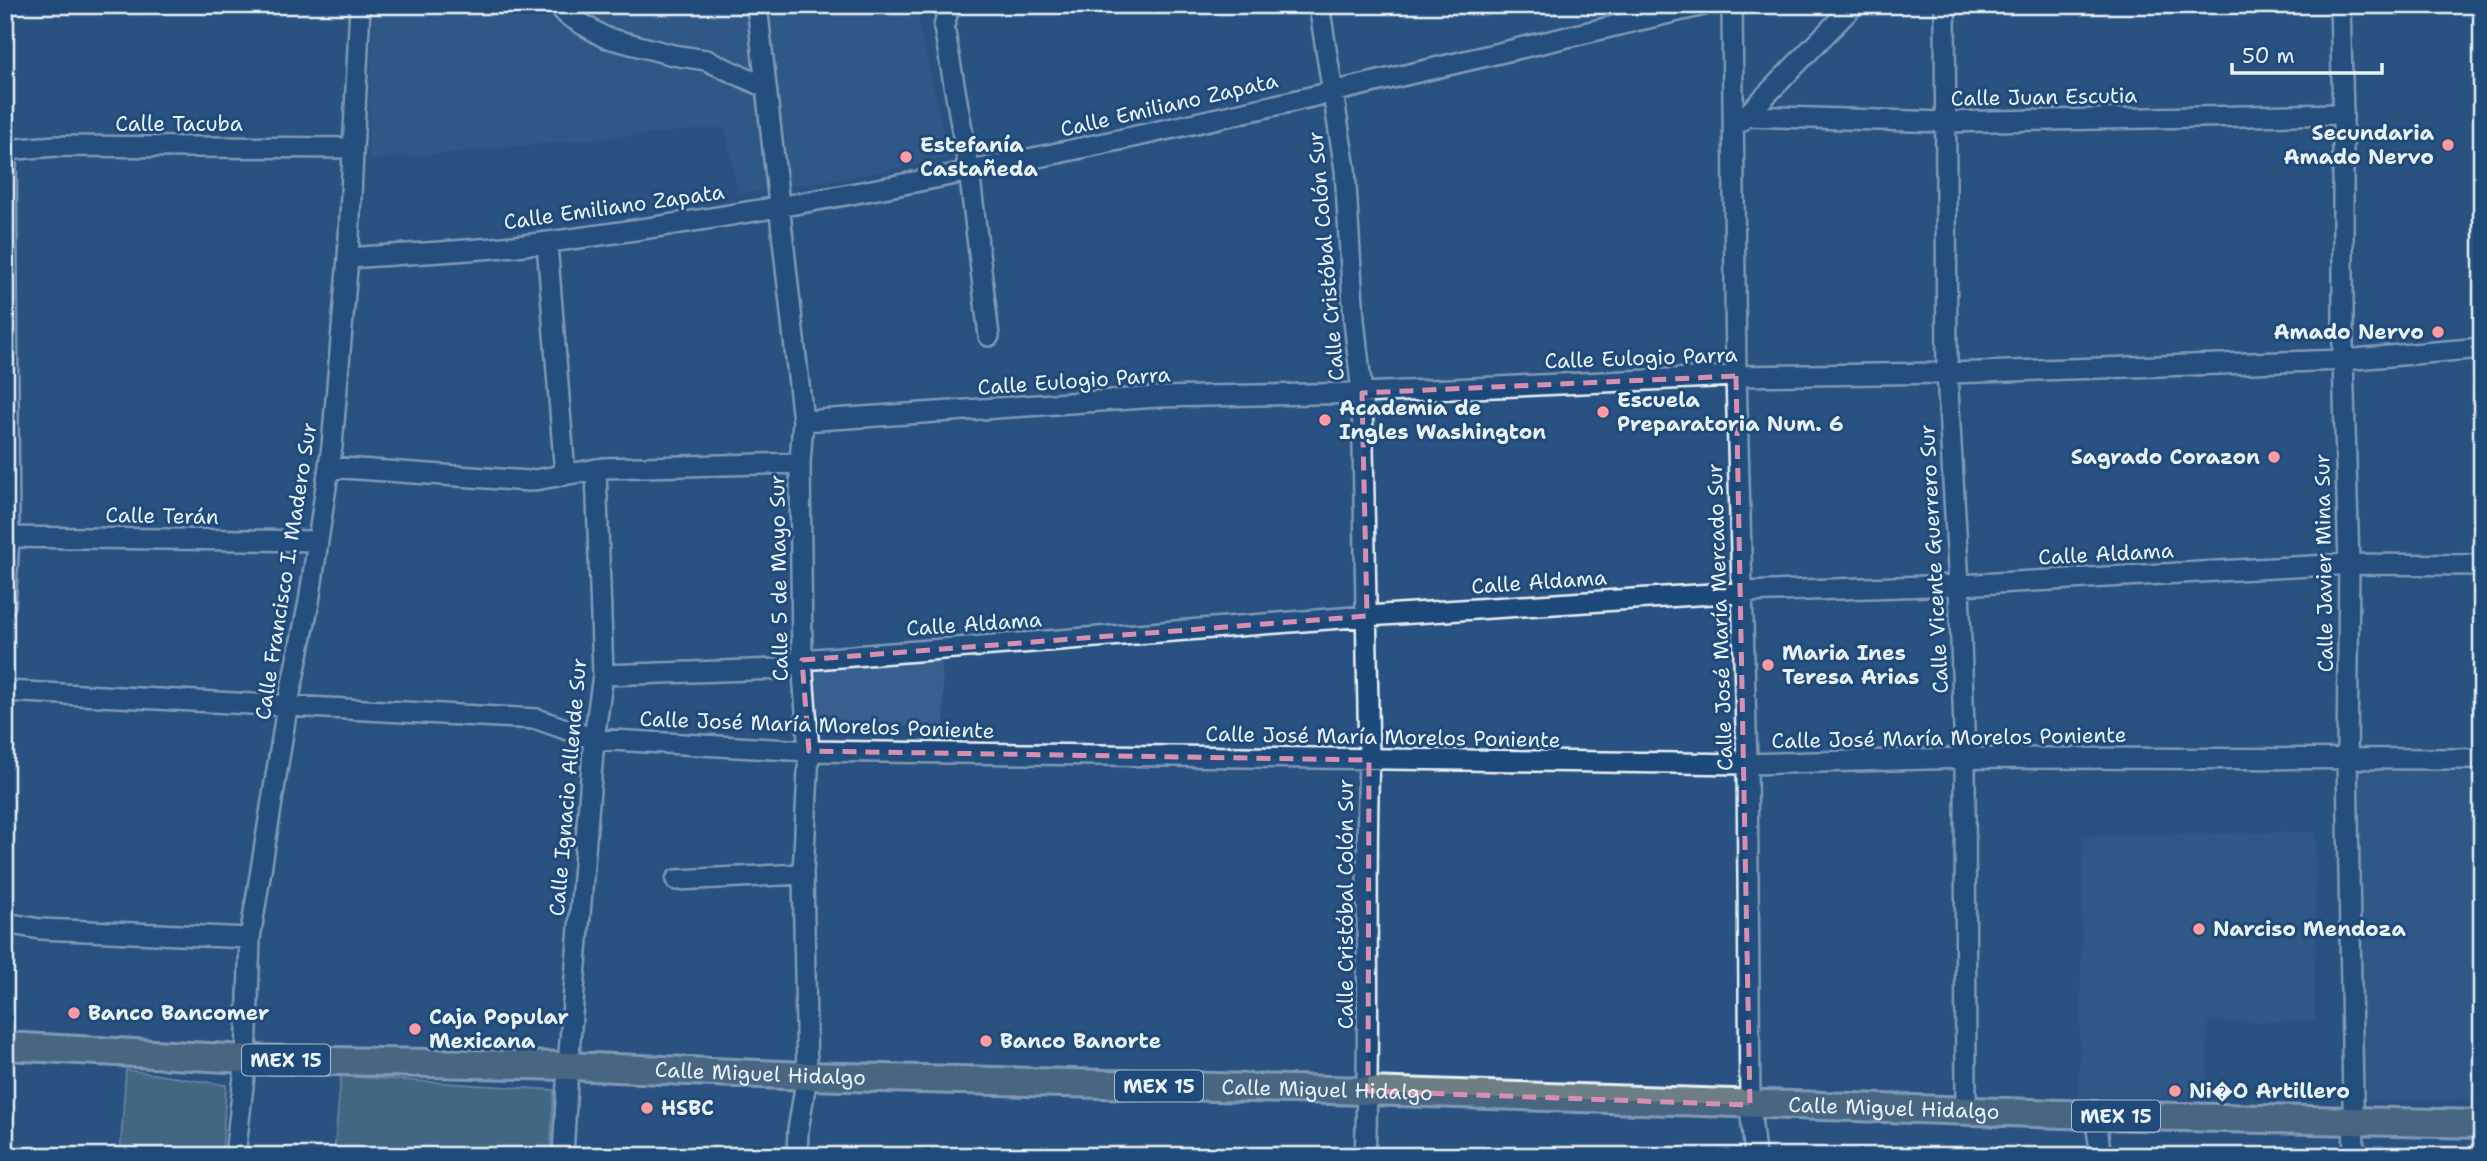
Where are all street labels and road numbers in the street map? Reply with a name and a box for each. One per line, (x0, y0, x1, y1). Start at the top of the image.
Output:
street label: Calle Emiliano Zapata (1057, 66, 1281, 144)
street label: Calle Juan Escutia (1950, 81, 2138, 113)
street label: Calle Tacuba (115, 110, 243, 138)
street label: Calle Cristóbal Colón Sur (1301, 130, 1351, 382)
street label: Calle Emiliano Zapata (502, 178, 726, 236)
street label: Calle Eulogio Parra (1544, 341, 1738, 375)
street label: Calle Eulogio Parra (977, 360, 1171, 402)
street label: Calle Francisco I. Madero Sur (249, 420, 323, 722)
street label: Calle Vicente Guerrero Sur (1913, 424, 1955, 694)
street label: Calle Javier Mina Sur (2308, 453, 2340, 673)
street label: Calle José María Mercado Sur (1701, 462, 1739, 772)
street label: Calle 5 de Mayo Sur (763, 474, 795, 682)
street label: Calle Terán (105, 501, 219, 531)
street label: Calle Aldama (2037, 536, 2175, 572)
street label: Calle Aldama (1470, 563, 1608, 601)
street label: Calle Aldama (905, 605, 1043, 643)
street label: Calle Ignacio Allende Sur (543, 657, 593, 917)
street label: Calle José María Morelos Poniente (639, 705, 995, 745)
street label: Calle José María Morelos Poniente (1205, 720, 1561, 754)
street label: Calle José María Morelos Poniente (1771, 721, 2127, 755)
street label: Calle Cristóbal Colón Sur (1332, 779, 1360, 1029)
road number: MEX 15 (242, 1044, 330, 1076)
street label: Calle Miguel Hidalgo (654, 1056, 866, 1092)
road number: MEX 15 (1115, 1070, 1203, 1102)
street label: Calle Miguel Hidalgo (1221, 1073, 1433, 1107)
street label: Calle Miguel Hidalgo (1788, 1091, 2000, 1126)
road number: MEX 15 (2072, 1100, 2160, 1132)

